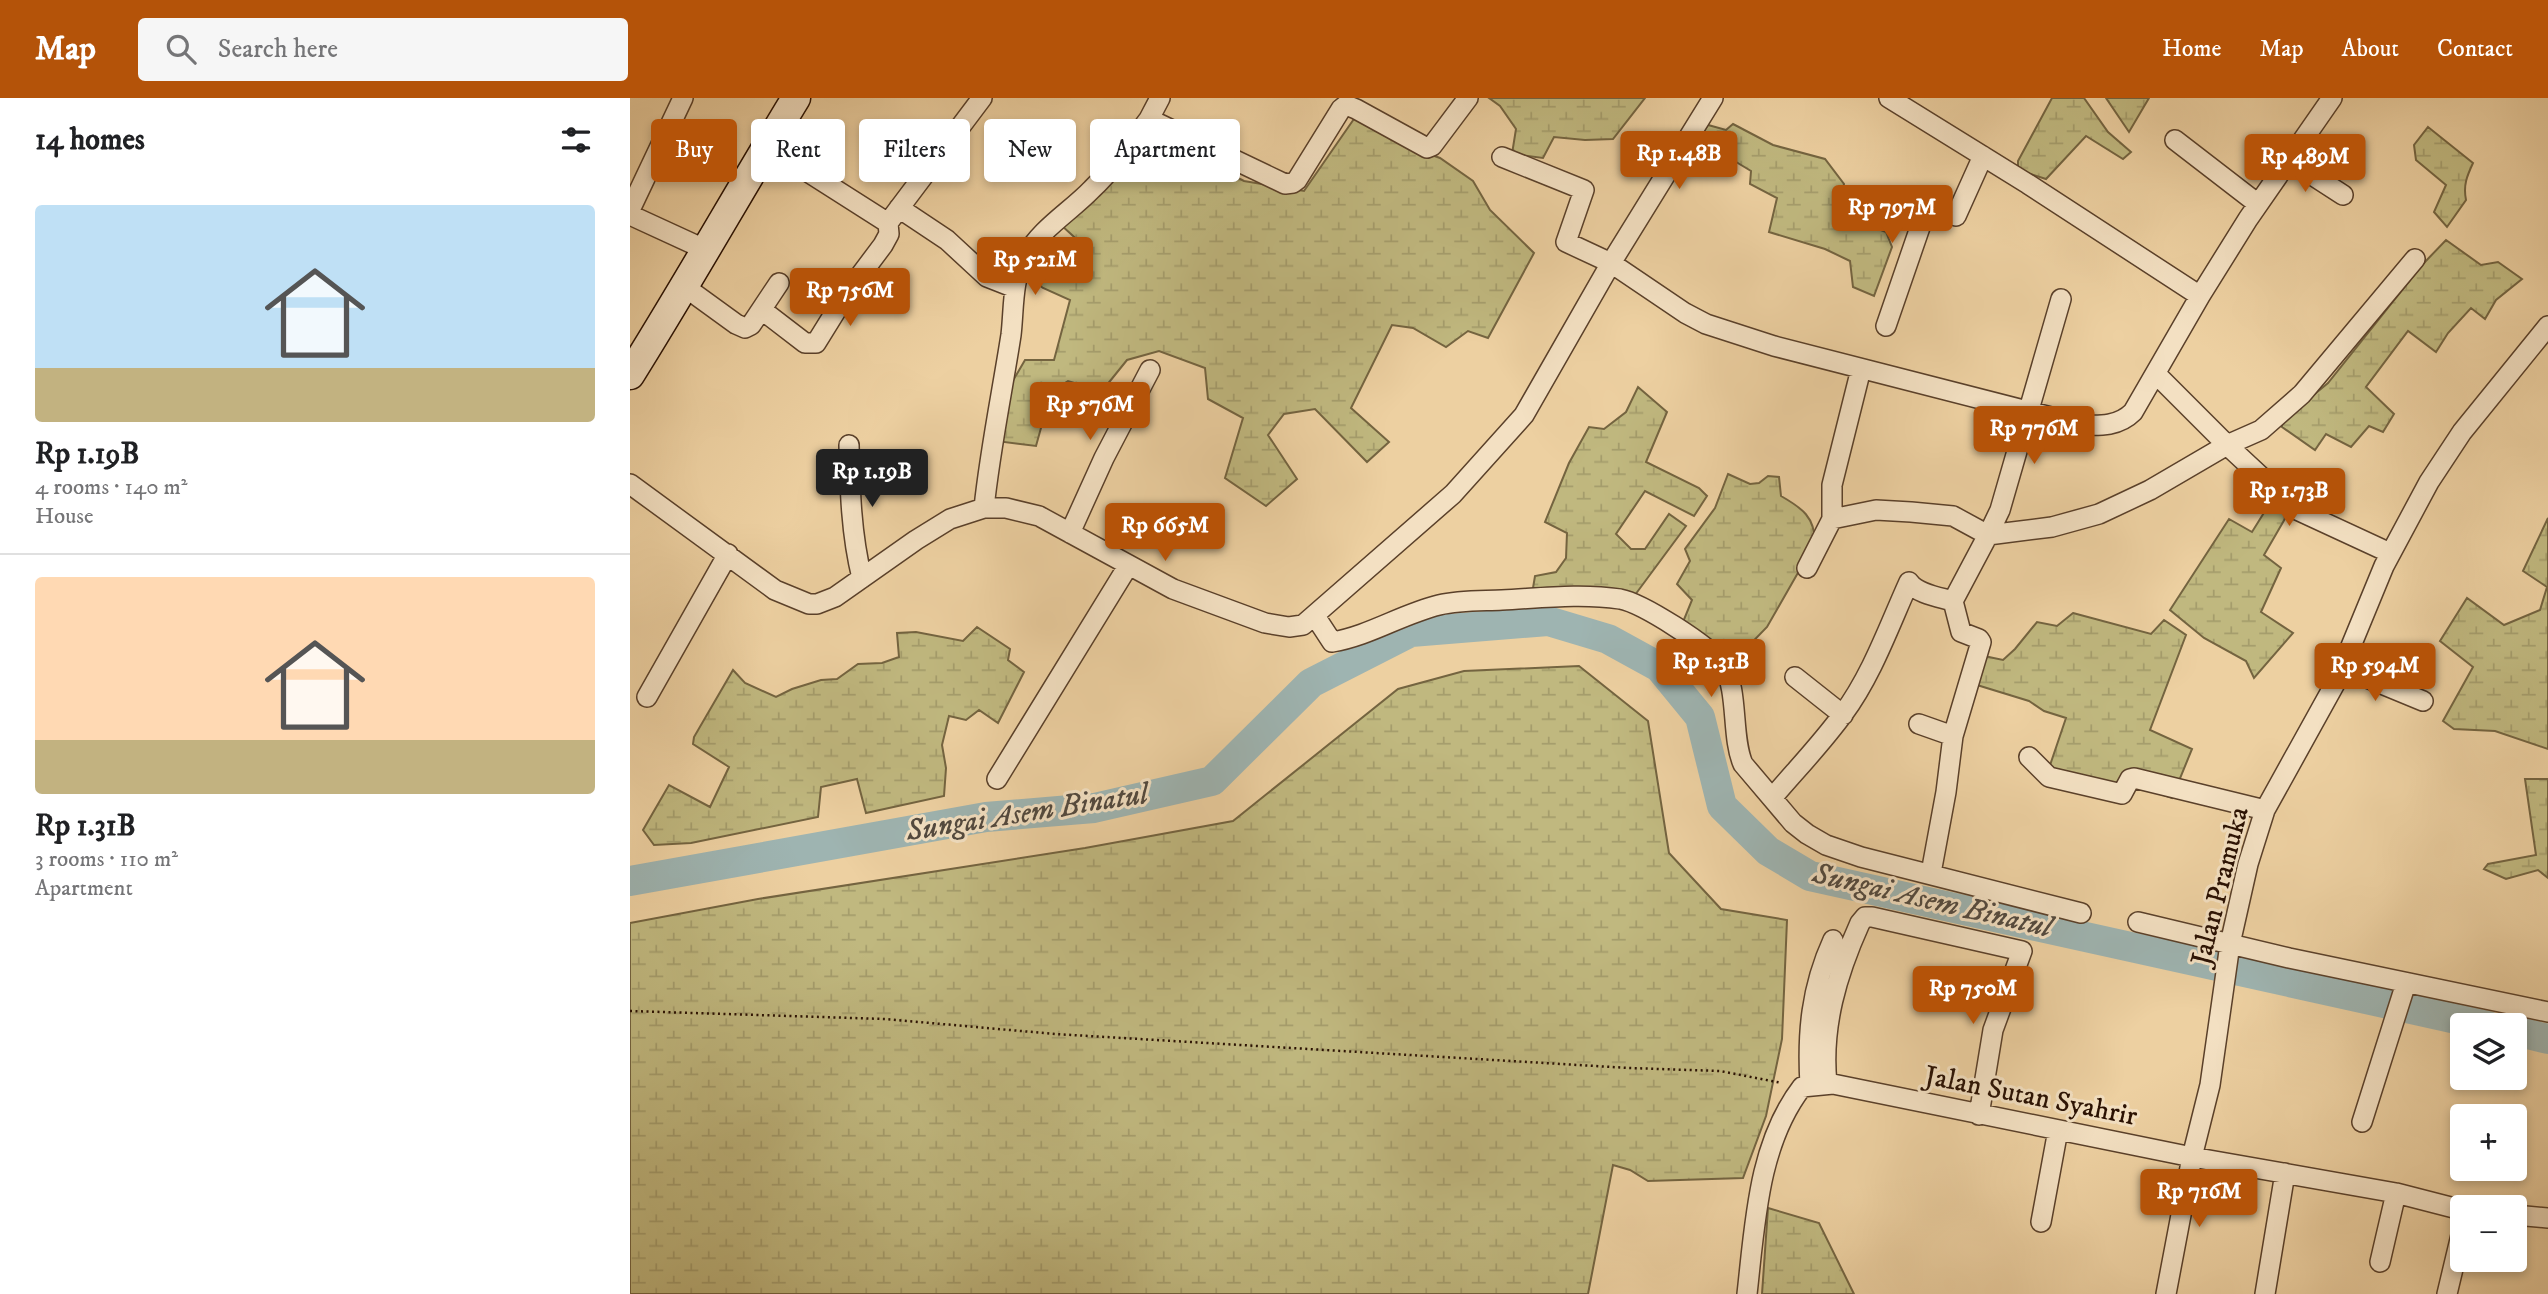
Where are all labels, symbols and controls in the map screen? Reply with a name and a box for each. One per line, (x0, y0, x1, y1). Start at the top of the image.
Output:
search box (138, 18, 628, 81)
text: Map (35, 29, 96, 70)
icon: search (162, 30, 200, 68)
text: Search here (218, 33, 338, 66)
text: Home (2162, 34, 2221, 64)
text: Map (2259, 34, 2304, 64)
text: About (2342, 34, 2399, 64)
text: Contact (2437, 34, 2513, 64)
chip: Buy (651, 119, 737, 182)
chip: Rent (751, 119, 845, 182)
chip: Filters (859, 119, 970, 182)
chip: New (984, 119, 1076, 182)
chip: Apartment (1090, 119, 1240, 182)
icon: filters (557, 121, 595, 159)
text: 14 homes (35, 122, 145, 159)
pin: Rp 1.48B (1607, 132, 1751, 191)
pin: Rp 489M (2240, 134, 2370, 194)
text: Rp 1.48B (1636, 139, 1722, 168)
text: Rp 489M (2260, 142, 2350, 171)
pin: Rp 797M (1827, 186, 1957, 245)
text: Rp 797M (1848, 193, 1936, 222)
pin: Rp 521M (970, 238, 1100, 297)
text: Rp 521M (993, 245, 1077, 274)
icon: home (252, 250, 378, 376)
pin: Rp 756M (785, 268, 915, 328)
text: Rp 756M (806, 276, 894, 305)
pin: Rp 576M (1025, 382, 1155, 442)
text: Rp 576M (1046, 390, 1134, 419)
pin: Rp 776M (1969, 406, 2099, 466)
text: Rp 776M (1990, 414, 2078, 443)
text: Rp 1.19B (35, 436, 139, 473)
pin: Rp 1.19B (800, 450, 944, 509)
text: Rp 1.19B (832, 457, 912, 486)
pin: Rp 1.73B (2217, 468, 2361, 528)
text: 4 rooms · 140 m² (35, 473, 188, 502)
text: Rp 1.73B (2249, 476, 2329, 505)
text: House (35, 502, 93, 531)
pin: Rp 665M (1100, 504, 1230, 563)
text: Rp 665M (1121, 511, 1209, 540)
icon: home (252, 622, 378, 748)
pin: Rp 1.31B (1639, 640, 1783, 699)
pin: Rp 594M (2310, 644, 2440, 703)
text: Rp 1.31B (1672, 647, 1750, 676)
text: Rp 594M (2331, 651, 2419, 680)
water label: Sungai Asem Binatul (902, 775, 1154, 851)
street label: Jalan Pramuka (2183, 803, 2257, 972)
text: Rp 1.31B (35, 808, 136, 845)
text: 3 rooms · 110 m² (35, 845, 178, 874)
water label: Sungai Asem Binatul (1808, 855, 2058, 947)
text: Apartment (35, 874, 133, 903)
pin: Rp 750M (1908, 967, 2038, 1026)
text: Rp 750M (1929, 974, 2017, 1003)
map controls (2450, 1013, 2527, 1272)
button: layers (2450, 1013, 2527, 1090)
street label: Jalan Sutan Syahrir (1919, 1058, 2141, 1134)
button: + (2450, 1104, 2527, 1181)
pin: Rp 716M (2134, 1170, 2264, 1229)
text: Rp 716M (2156, 1177, 2242, 1206)
button: − (2450, 1195, 2527, 1272)

